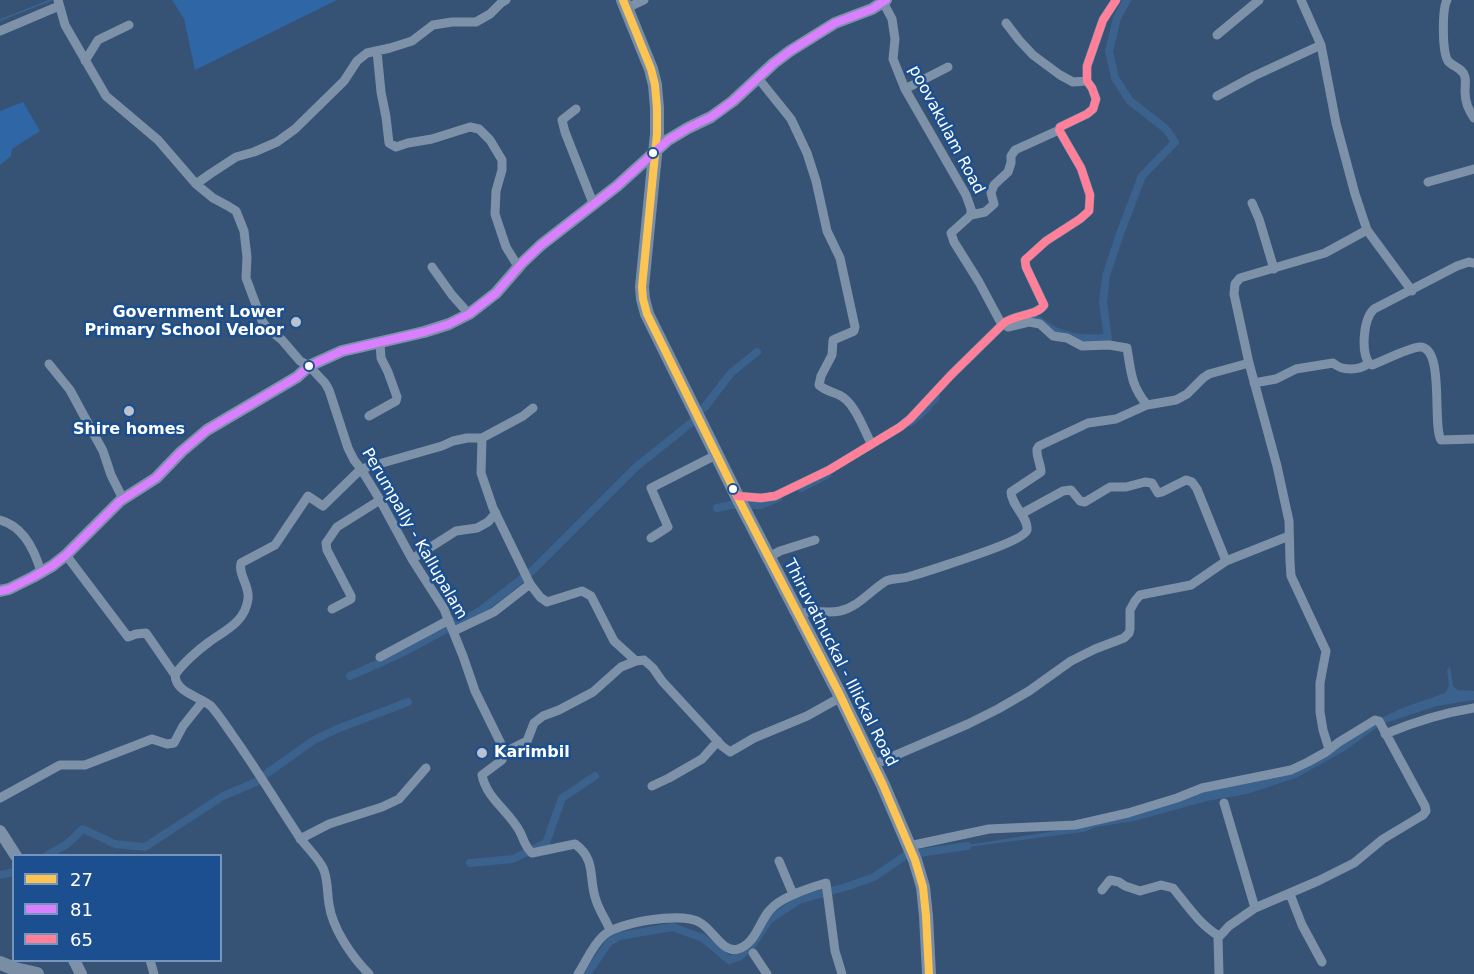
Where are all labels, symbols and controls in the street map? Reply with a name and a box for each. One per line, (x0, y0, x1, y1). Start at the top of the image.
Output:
street label: poovakulam Road (904, 62, 988, 198)
unlabelled marker (647, 147, 659, 159)
place label: Government Lower Primary School Veloor (84, 303, 284, 341)
marker: Government Lower Primary School Veloor (289, 315, 303, 329)
unlabelled marker (303, 360, 315, 372)
marker: Shire homes (122, 404, 136, 418)
place label: Shire homes (73, 420, 185, 440)
street label: Perumpally - Kallupalam (357, 445, 471, 623)
unlabelled marker (727, 483, 739, 495)
street label: Thiruvathuckal - Illickal Road (779, 556, 901, 770)
place label: Karimbil (494, 743, 570, 763)
marker: Karimbil (475, 746, 489, 760)
legend (12, 854, 222, 962)
text: 27 (70, 869, 93, 890)
text: 81 (70, 899, 93, 920)
text: 65 (70, 929, 93, 950)

